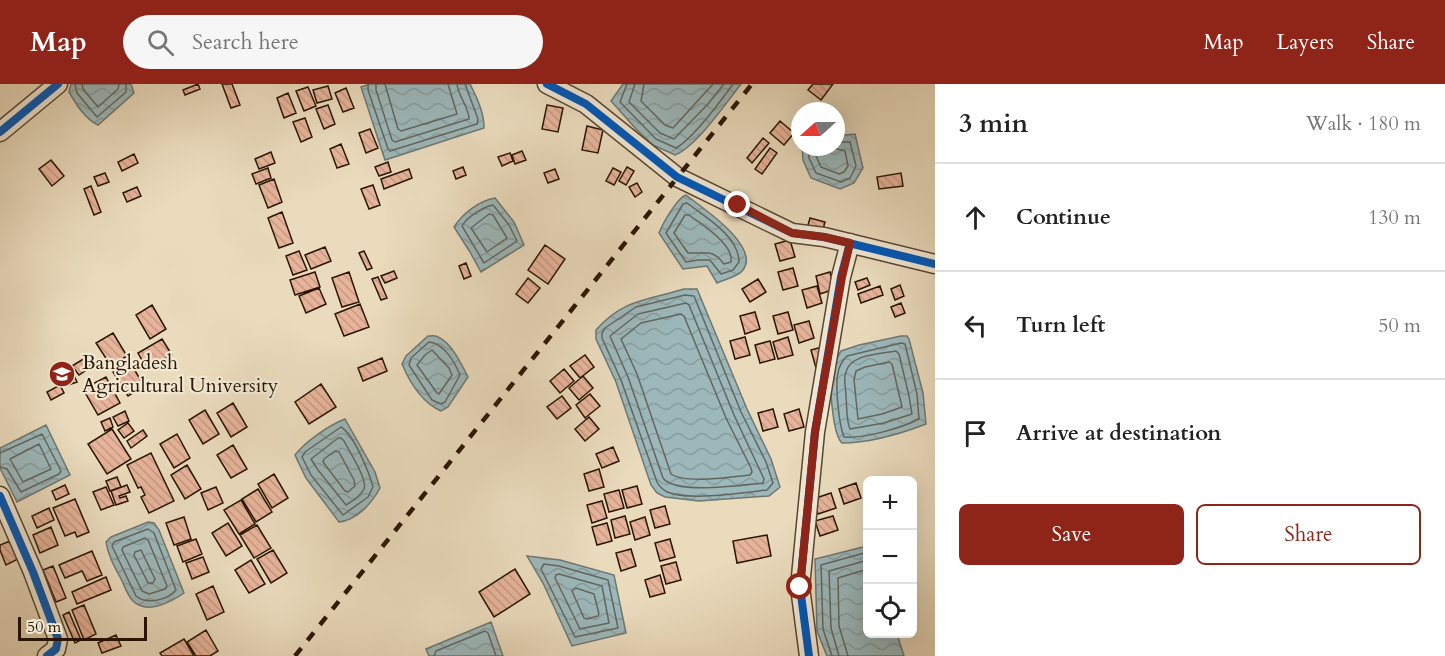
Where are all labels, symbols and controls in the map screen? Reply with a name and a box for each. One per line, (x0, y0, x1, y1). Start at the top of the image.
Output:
search box (123, 15, 543, 69)
text: Map (30, 23, 87, 61)
icon: search (144, 26, 177, 59)
text: Search here (192, 27, 299, 57)
text: Map (1204, 28, 1244, 57)
text: Layers (1277, 28, 1334, 57)
text: Share (1367, 28, 1415, 57)
north arrow (791, 102, 845, 156)
text: 3 min (959, 106, 1028, 141)
text: Walk · 180 m (1306, 110, 1421, 137)
route end (724, 191, 750, 217)
icon: ahead (959, 201, 992, 234)
text: Continue (1016, 202, 1111, 232)
text: 130 m (1368, 204, 1421, 231)
icon: left (959, 309, 992, 342)
text: Turn left (1016, 310, 1105, 340)
text: 50 m (1378, 312, 1421, 339)
place label: Bangladesh Agricultural University (82, 349, 279, 399)
school or university icon: Bangladesh Agricultural University (47, 359, 77, 389)
icon: arrive (959, 417, 992, 450)
text: Arrive at destination (1016, 418, 1221, 448)
map controls (863, 476, 917, 638)
button: + (863, 476, 917, 530)
button: Save (959, 504, 1184, 565)
button: Share (1196, 504, 1421, 565)
button: − (863, 530, 917, 584)
route start (786, 573, 812, 599)
button: locate (863, 584, 917, 638)
scale bar (18, 614, 147, 642)
text: 50 m (27, 616, 61, 638)

